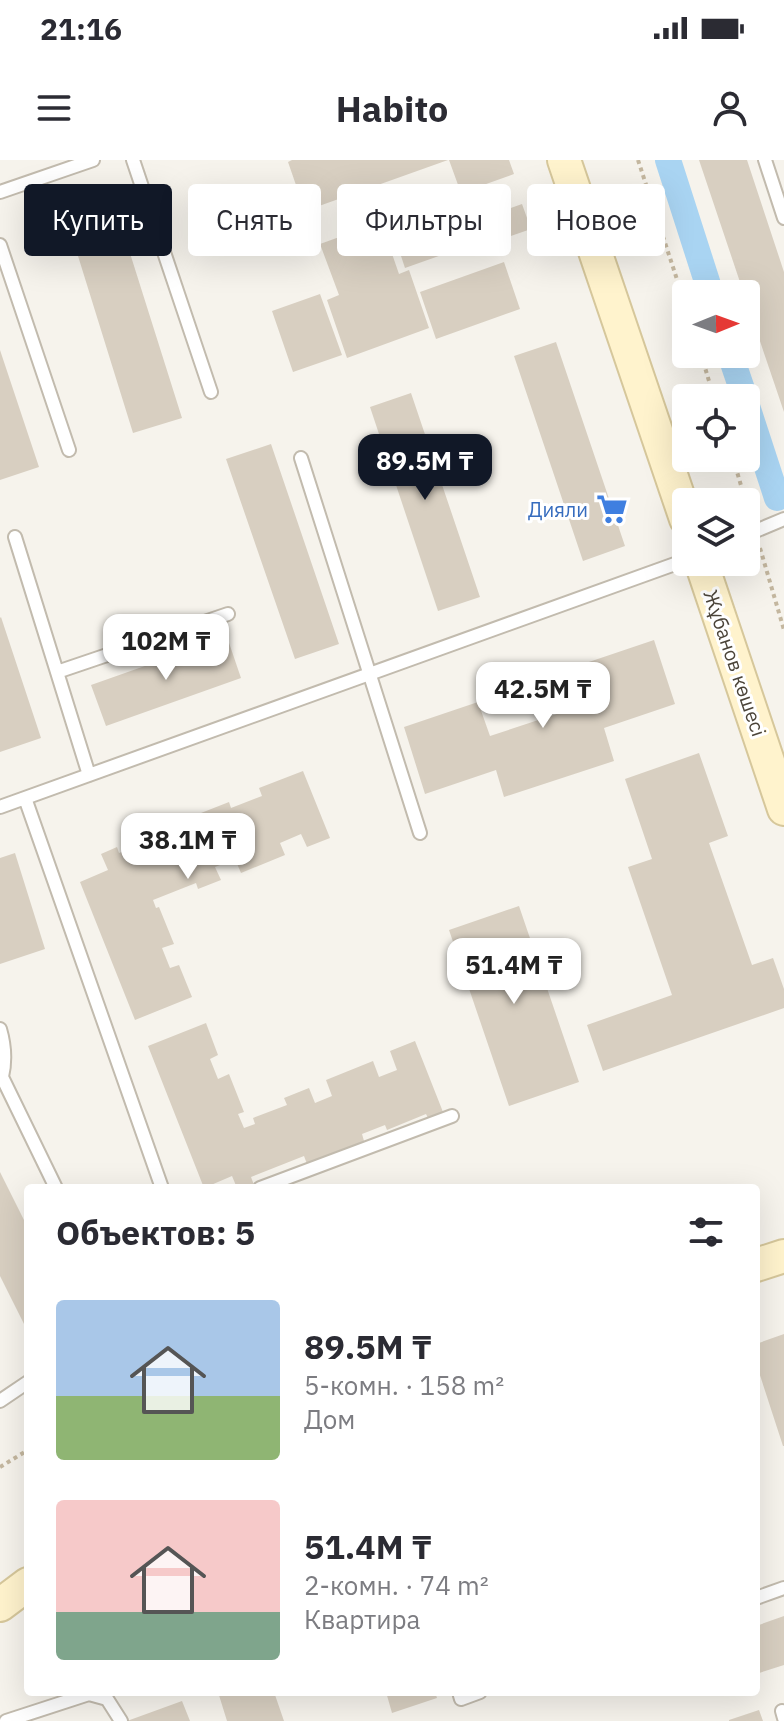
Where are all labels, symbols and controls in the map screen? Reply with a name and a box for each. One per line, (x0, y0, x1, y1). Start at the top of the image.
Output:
text: 21:16 (40, 9, 122, 48)
text: Habito (336, 85, 448, 132)
icon: menu (32, 86, 76, 130)
icon: person (708, 86, 752, 130)
chip: Купить (24, 184, 172, 256)
chip: Снять (188, 184, 321, 256)
chip: Фильтры (337, 184, 511, 256)
chip: Новое (527, 184, 665, 256)
north arrow (672, 280, 760, 368)
map controls (672, 280, 760, 576)
button: locate (672, 384, 760, 472)
pin: 89.5M ₸ (351, 434, 499, 502)
text: 89.5M ₸ (376, 443, 474, 477)
button: layers (672, 488, 760, 576)
supermarket icon: Дияли (595, 492, 629, 526)
place label: Дияли (528, 496, 588, 523)
street label: Жұбанов көшесі (697, 586, 773, 740)
pin: 102M ₸ (101, 614, 231, 682)
text: 102M ₸ (121, 623, 211, 657)
pin: 42.5M ₸ (469, 662, 617, 730)
text: 42.5M ₸ (494, 671, 592, 705)
pin: 38.1M ₸ (114, 813, 262, 881)
text: 38.1M ₸ (139, 822, 237, 856)
pin: 51.4M ₸ (440, 938, 588, 1006)
text: 51.4M ₸ (465, 947, 563, 981)
text: Объектов: 5 (56, 1210, 255, 1254)
icon: filters (684, 1210, 728, 1254)
text: 89.5M ₸ (304, 1324, 432, 1368)
icon: home (120, 1332, 216, 1428)
text: 5-комн. · 158 m² (304, 1368, 504, 1402)
text: Дом (304, 1402, 355, 1436)
text: 51.4M ₸ (304, 1524, 432, 1568)
icon: home (120, 1532, 216, 1628)
text: 2-комн. · 74 m² (304, 1568, 489, 1602)
text: Квартира (304, 1602, 421, 1636)

